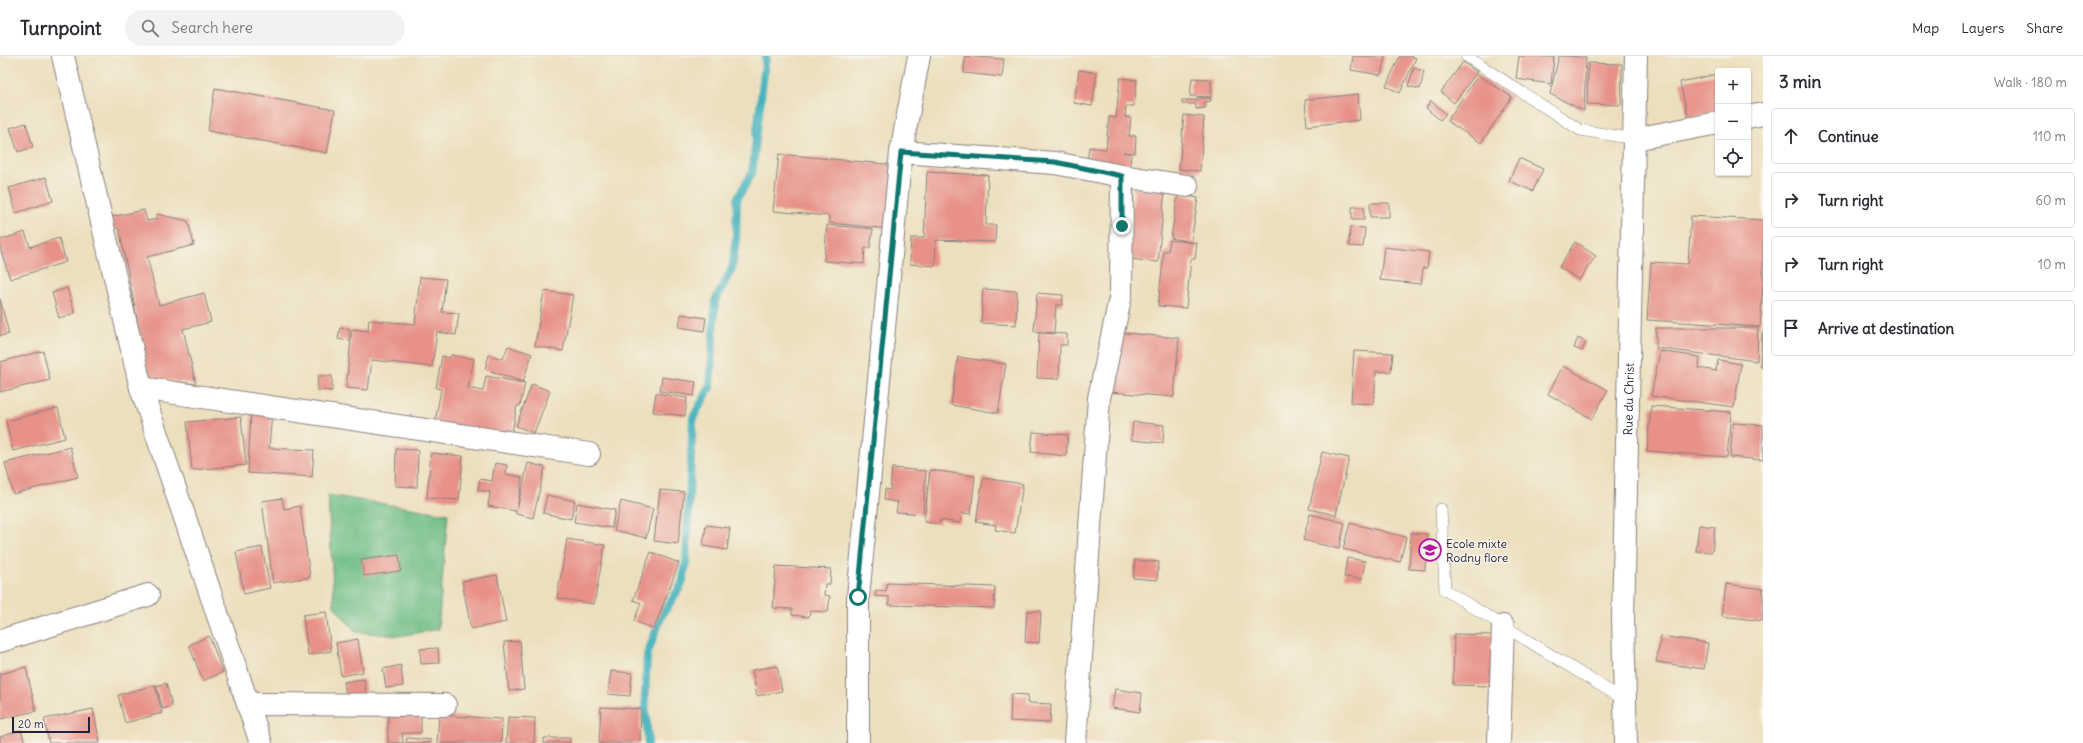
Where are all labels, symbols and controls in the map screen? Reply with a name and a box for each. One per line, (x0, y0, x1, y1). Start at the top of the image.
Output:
search box (125, 10, 405, 46)
text: Turnpoint (20, 16, 101, 40)
icon: search (139, 17, 161, 39)
text: Search here (171, 18, 253, 37)
text: Map (1912, 19, 1939, 37)
text: Layers (1961, 19, 2004, 37)
text: Share (2026, 19, 2063, 37)
map controls (1715, 68, 1751, 176)
button: + (1715, 68, 1751, 104)
text: 3 min (1779, 71, 1821, 93)
text: Walk · 180 m (1994, 74, 2067, 91)
button: − (1715, 104, 1751, 140)
icon: ahead (1780, 125, 1802, 147)
text: Continue (1818, 127, 1879, 146)
text: 110 m (2033, 128, 2066, 145)
button: locate (1715, 140, 1751, 176)
icon: right (1780, 189, 1802, 211)
text: Turn right (1818, 191, 1883, 210)
text: 60 m (2035, 192, 2066, 209)
route end (1113, 217, 1131, 235)
icon: right (1780, 253, 1802, 275)
text: Turn right (1818, 255, 1883, 274)
text: 10 m (2038, 256, 2066, 273)
icon: arrive (1780, 317, 1802, 339)
text: Arrive at destination (1818, 319, 1954, 338)
street label: Rue du Christ (1620, 363, 1636, 436)
place label: Ecole mixte Rodny flore (1446, 536, 1508, 565)
school or university icon: Ecole mixte Rodny flore (1417, 537, 1443, 563)
route start (849, 588, 867, 606)
scale bar (12, 715, 90, 734)
text: 20 m (18, 717, 44, 731)

